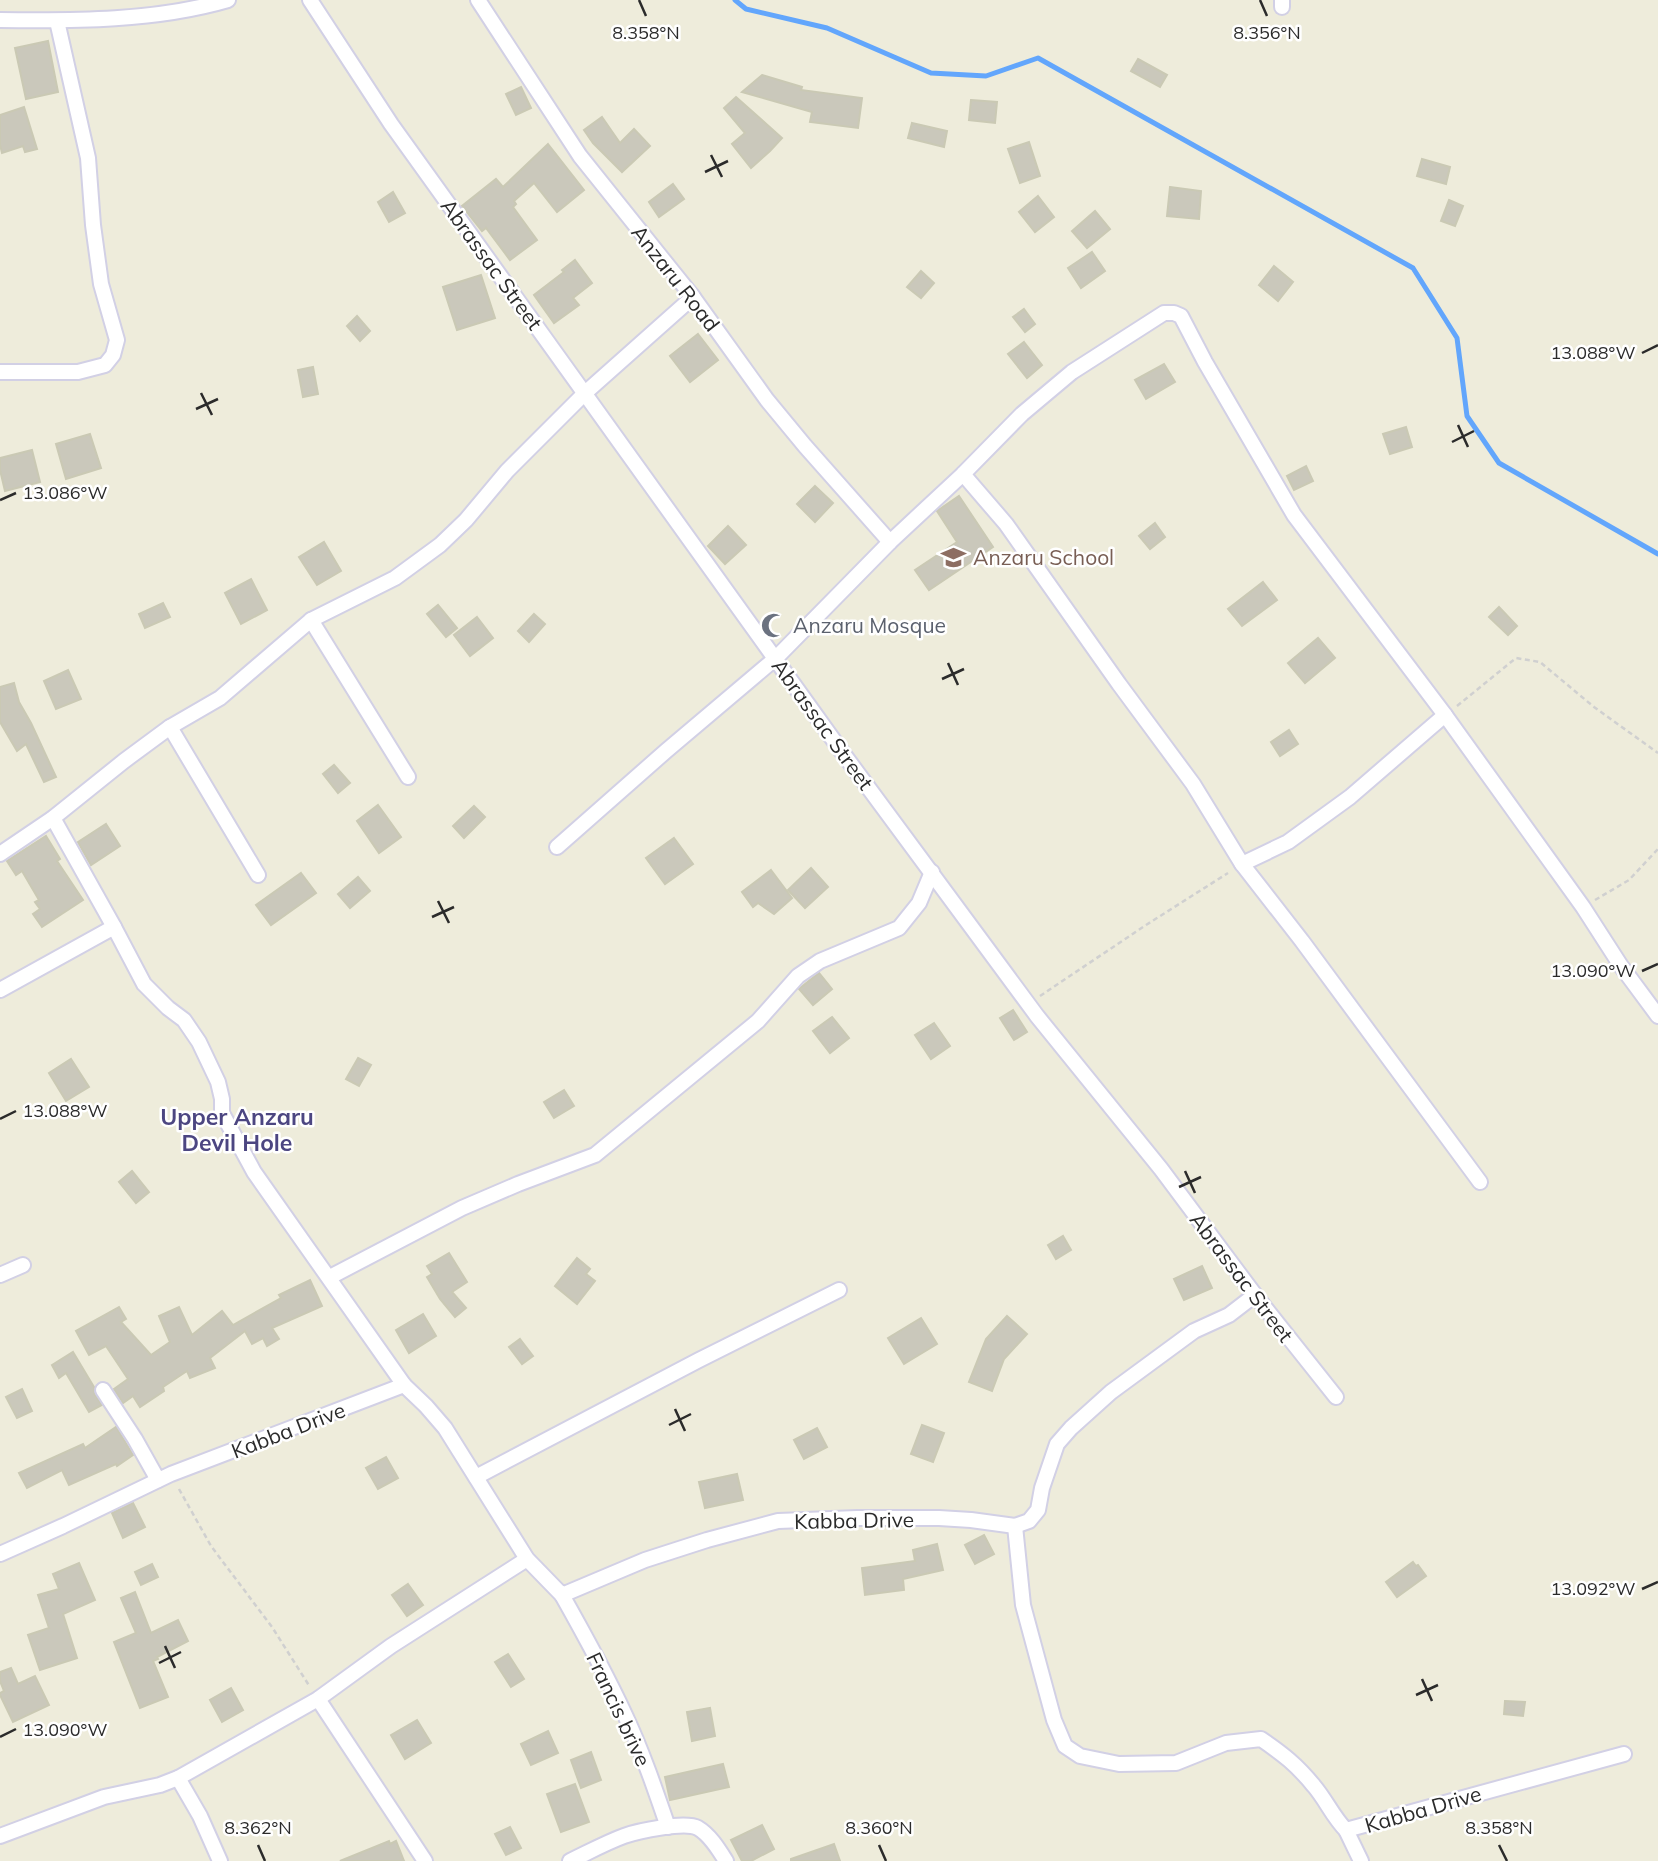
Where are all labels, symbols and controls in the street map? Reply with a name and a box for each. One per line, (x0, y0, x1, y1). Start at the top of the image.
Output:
text: 8.358°N (612, 21, 680, 44)
text: 8.356°N (1233, 21, 1301, 44)
street label: Abrassac Street (436, 193, 548, 335)
street label: Anzaru Road (626, 220, 726, 336)
text: 13.088°W (1550, 341, 1636, 364)
text: 13.086°W (22, 481, 108, 504)
school or university icon: Anzaru School (939, 543, 967, 571)
place label: Anzaru School (973, 544, 1114, 570)
mosque icon: Anzaru Mosque (759, 611, 787, 639)
place label: Anzaru Mosque (793, 612, 946, 638)
street label: Abrassac Street (767, 653, 879, 795)
text: 13.090°W (1550, 959, 1636, 982)
text: 13.088°W (22, 1099, 108, 1122)
district label: Upper Anzaru Devil Hole (160, 1102, 314, 1157)
street label: Abrassac Street (1185, 1207, 1299, 1347)
street label: Kabba Drive (227, 1396, 349, 1464)
street label: Kabba Drive (794, 1506, 914, 1534)
text: 13.092°W (1550, 1577, 1636, 1600)
street label: Francis brive (581, 1648, 657, 1770)
text: 13.090°W (22, 1718, 108, 1741)
street label: Kabba Drive (1362, 1780, 1484, 1838)
text: 8.362°N (224, 1816, 292, 1839)
text: 8.360°N (845, 1816, 913, 1839)
text: 8.358°N (1465, 1816, 1533, 1839)

